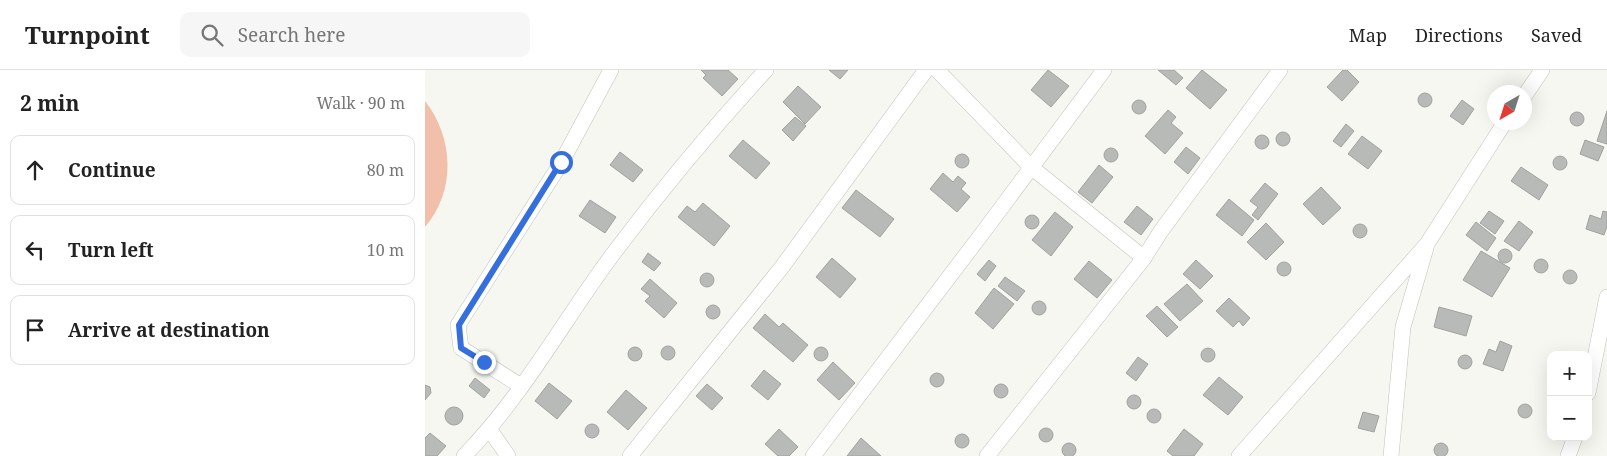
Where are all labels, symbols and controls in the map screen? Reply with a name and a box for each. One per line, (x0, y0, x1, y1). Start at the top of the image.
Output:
search box (180, 12, 530, 57)
text: Turnpoint (25, 18, 150, 51)
icon: search (198, 21, 226, 49)
text: Search here (238, 22, 346, 48)
text: Map (1349, 23, 1387, 47)
text: Directions (1415, 23, 1503, 47)
text: Saved (1531, 23, 1582, 47)
north arrow (1487, 85, 1532, 130)
text: 2 min (20, 89, 79, 117)
text: Walk · 90 m (317, 92, 405, 114)
route start (550, 151, 573, 174)
icon: ahead (21, 156, 49, 184)
text: Continue (68, 157, 156, 183)
text: 80 m (367, 159, 404, 181)
icon: left (21, 236, 49, 264)
text: Turn left (68, 237, 154, 263)
text: 10 m (367, 239, 404, 261)
icon: arrive (21, 316, 49, 344)
text: Arrive at destination (68, 317, 270, 343)
route end (473, 351, 496, 374)
map controls (1547, 351, 1592, 441)
button: + (1547, 351, 1592, 396)
button: − (1547, 396, 1592, 441)

